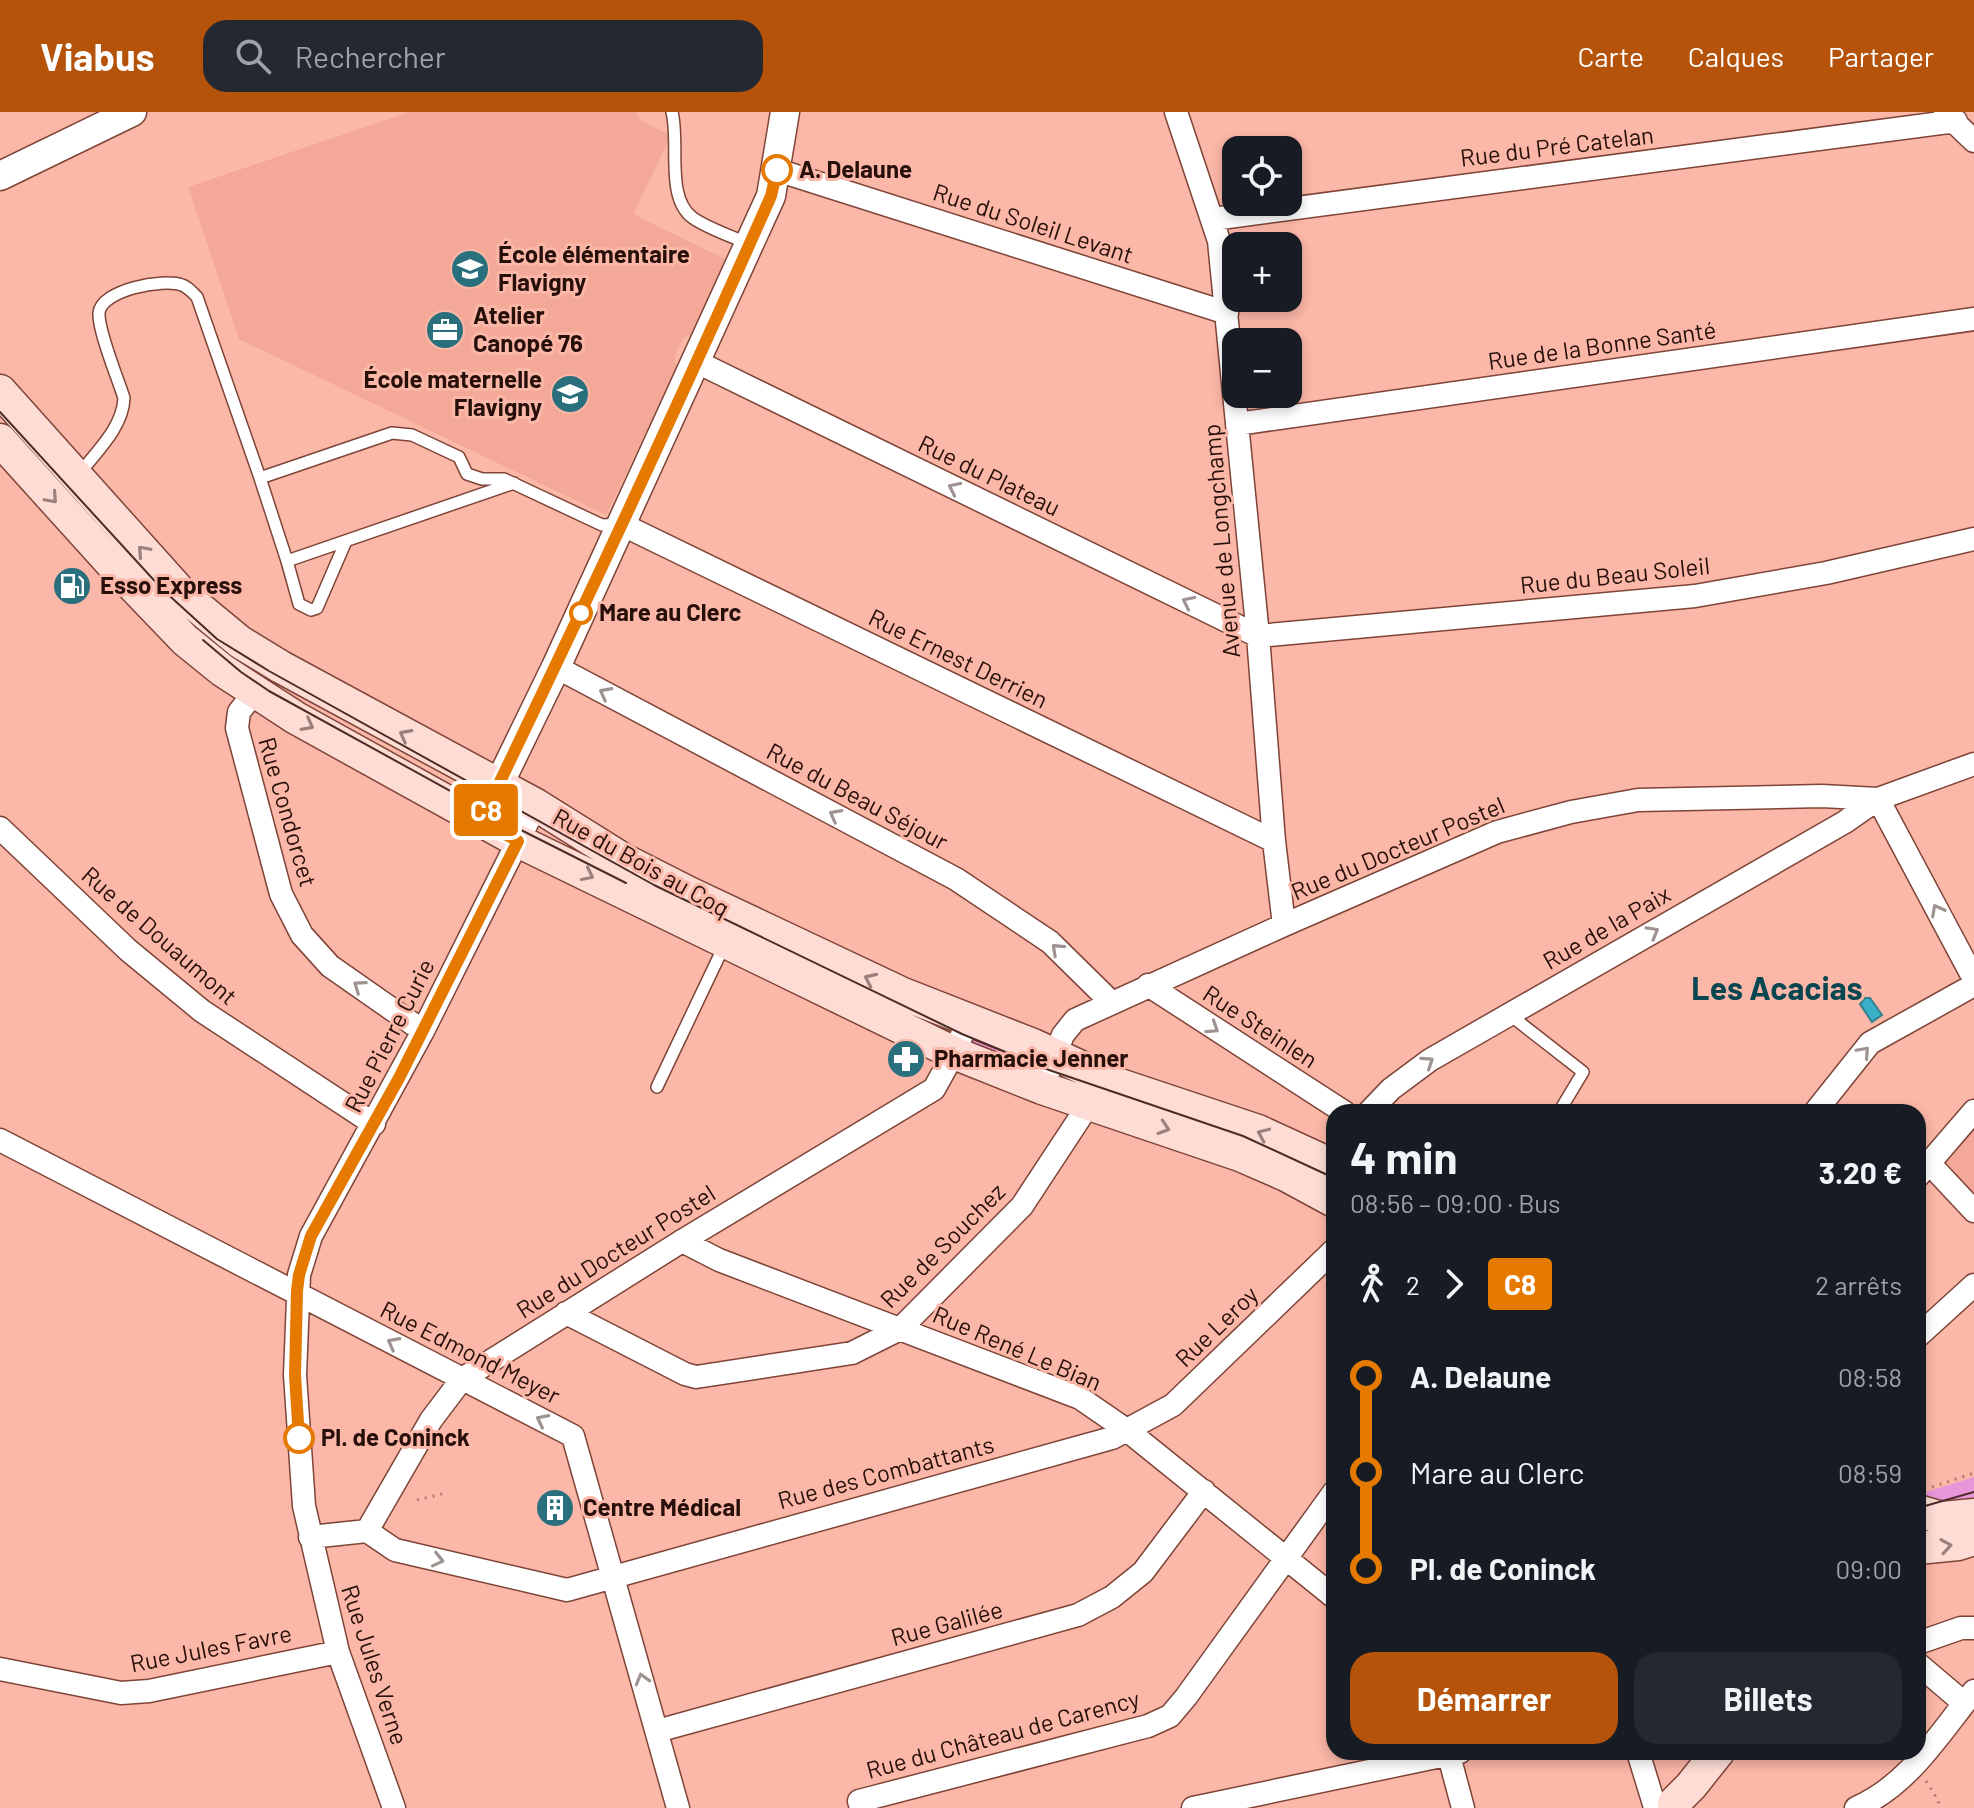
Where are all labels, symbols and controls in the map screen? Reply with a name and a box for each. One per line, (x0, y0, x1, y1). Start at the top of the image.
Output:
search box (203, 20, 763, 92)
text: Viabus (40, 33, 155, 79)
icon: search (231, 34, 275, 78)
text: Rechercher (295, 38, 446, 74)
text: Carte (1577, 39, 1644, 73)
text: Calques (1688, 39, 1784, 73)
text: Partager (1828, 39, 1934, 73)
street label: Rue du Pré Catelan (1458, 119, 1655, 172)
map controls (1222, 136, 1302, 408)
button: locate (1222, 136, 1302, 216)
place label: A. Delaune (799, 154, 912, 183)
marker: A. Delaune (762, 155, 792, 185)
street label: Rue du Soleil Levant (930, 176, 1137, 269)
button: + (1222, 232, 1302, 312)
place label: École élémentaire Flavigny (498, 239, 690, 296)
school or university icon: École élémentaire Flavigny (449, 248, 491, 290)
place label: Atelier Canopé 76 (473, 300, 583, 357)
office icon: Atelier Canopé 76 (424, 309, 466, 351)
street label: Rue de la Bonne Santé (1486, 314, 1718, 375)
button: − (1222, 328, 1302, 408)
place label: École maternelle Flavigny (363, 364, 542, 421)
school or university icon: École maternelle Flavigny (549, 373, 591, 415)
street label: Avenue de Longchamp (1196, 423, 1245, 659)
street label: Rue du Plateau (914, 428, 1065, 521)
one-way arrow (948, 482, 963, 497)
one-way arrow (43, 488, 57, 503)
one-way arrow (138, 545, 153, 560)
street label: Rue du Beau Soleil (1519, 550, 1711, 599)
fuel station icon: Esso Express (51, 565, 93, 607)
place label: Esso Express (100, 570, 242, 599)
one-way arrow (1181, 596, 1196, 612)
place label: Mare au Clerc (599, 597, 742, 626)
marker: Mare au Clerc (570, 602, 592, 624)
street label: Rue Ernest Derrien (864, 602, 1053, 714)
one-way arrow (598, 688, 613, 703)
one-way arrow (299, 715, 313, 731)
one-way arrow (399, 729, 413, 745)
street label: Rue Condorcet (253, 734, 324, 890)
street label: Rue du Beau Séjour (762, 736, 953, 856)
line badge: C8 (450, 784, 522, 836)
street label: Rue du Docteur Postel (1286, 790, 1508, 906)
text: C8 (470, 793, 502, 827)
street label: Rue du Bois au Coq (548, 801, 735, 922)
one-way arrow (828, 809, 843, 824)
street label: Rue de Douaumont (76, 860, 244, 1010)
one-way arrow (580, 866, 594, 882)
street label: Rue de la Paix (1537, 879, 1675, 975)
one-way arrow (1932, 904, 1947, 919)
one-way arrow (1644, 926, 1659, 942)
one-way arrow (1051, 944, 1066, 958)
street label: Rue Pierre Curie (338, 954, 440, 1117)
district label: Les Acacias (1691, 968, 1863, 1006)
one-way arrow (864, 973, 879, 989)
street label: Rue Steinlen (1198, 978, 1323, 1073)
one-way arrow (353, 981, 367, 996)
one-way arrow (1204, 1018, 1219, 1033)
pharmacy icon: Pharmacie Jenner (885, 1038, 927, 1080)
place label: Pharmacie Jenner (934, 1043, 1129, 1072)
one-way arrow (1854, 1046, 1869, 1061)
one-way arrow (1420, 1057, 1434, 1072)
one-way arrow (1156, 1118, 1170, 1134)
one-way arrow (1257, 1128, 1271, 1144)
text: 4 min (1350, 1130, 1457, 1183)
text: 3.20 € (1819, 1154, 1902, 1190)
street label: Rue de Souchez (874, 1177, 1010, 1313)
street label: Rue du Docteur Postel (510, 1178, 720, 1324)
text: 08:56 – 09:00 · Bus (1350, 1187, 1561, 1218)
icon: walk (1350, 1262, 1394, 1306)
icon: forward (1432, 1262, 1476, 1306)
text: C8 (1504, 1267, 1536, 1301)
text: 2 (1406, 1269, 1420, 1300)
text: 2 arrêts (1815, 1269, 1902, 1300)
street label: Rue Leroy (1169, 1279, 1263, 1372)
street label: Rue Edmond Meyer (376, 1294, 566, 1410)
street label: Rue René Le Bian (929, 1299, 1106, 1396)
one-way arrow (387, 1337, 402, 1352)
text: A. Delaune (1410, 1358, 1551, 1394)
text: 08:58 (1838, 1361, 1902, 1392)
one-way arrow (535, 1414, 550, 1429)
place label: Pl. de Coninck (321, 1422, 470, 1451)
marker: Pl. de Coninck (284, 1423, 314, 1453)
street label: Rue des Combattants (774, 1429, 997, 1514)
text: Mare au Clerc (1410, 1454, 1584, 1490)
text: 08:59 (1838, 1457, 1902, 1488)
building icon: Centre Médical (534, 1487, 576, 1529)
place label: Centre Médical (583, 1492, 741, 1521)
one-way arrow (1939, 1538, 1953, 1555)
text: Pl. de Coninck (1410, 1550, 1596, 1586)
one-way arrow (431, 1551, 445, 1568)
text: 09:00 (1836, 1553, 1902, 1584)
street label: Rue Jules Verne (336, 1581, 415, 1748)
street label: Rue Galilée (887, 1594, 1006, 1651)
street label: Rue Jules Favre (127, 1618, 294, 1677)
button: Démarrer (1350, 1652, 1618, 1744)
button: Billets (1634, 1652, 1902, 1744)
one-way arrow (635, 1673, 651, 1686)
street label: Rue du Château de Carency (863, 1683, 1142, 1784)

